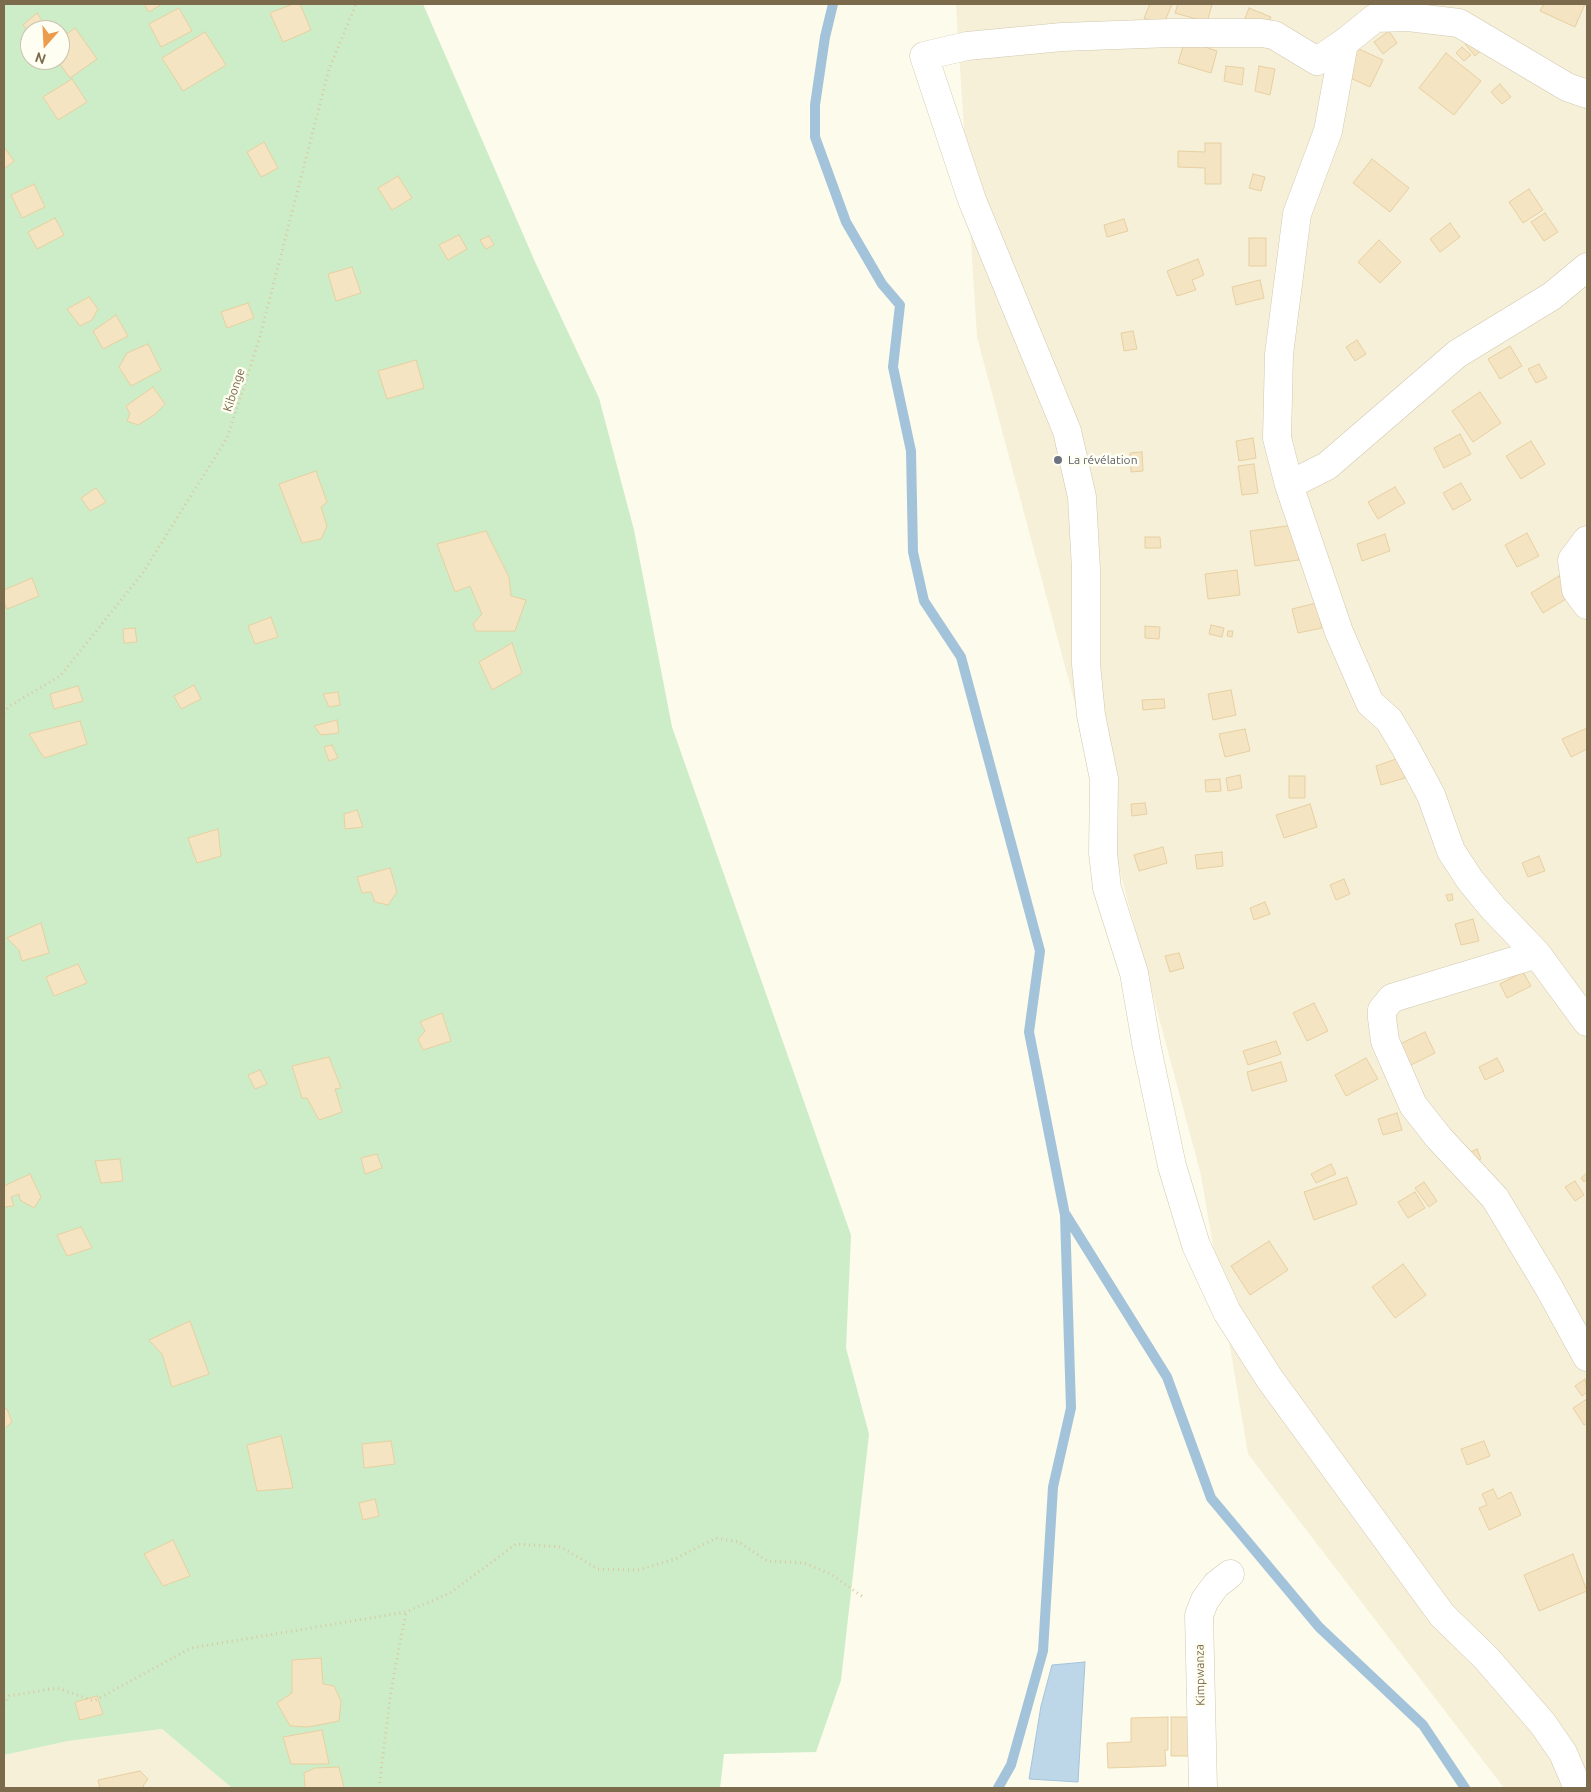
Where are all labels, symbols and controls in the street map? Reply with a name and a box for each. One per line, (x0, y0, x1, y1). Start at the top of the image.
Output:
north arrow (20, 20, 70, 70)
text: N (33, 49, 48, 68)
street label: Kibonge (220, 366, 248, 414)
place label: La révélation (1068, 453, 1137, 467)
marker: La révélation (1052, 454, 1064, 466)
street label: Kimpwanza (1192, 1644, 1208, 1706)

